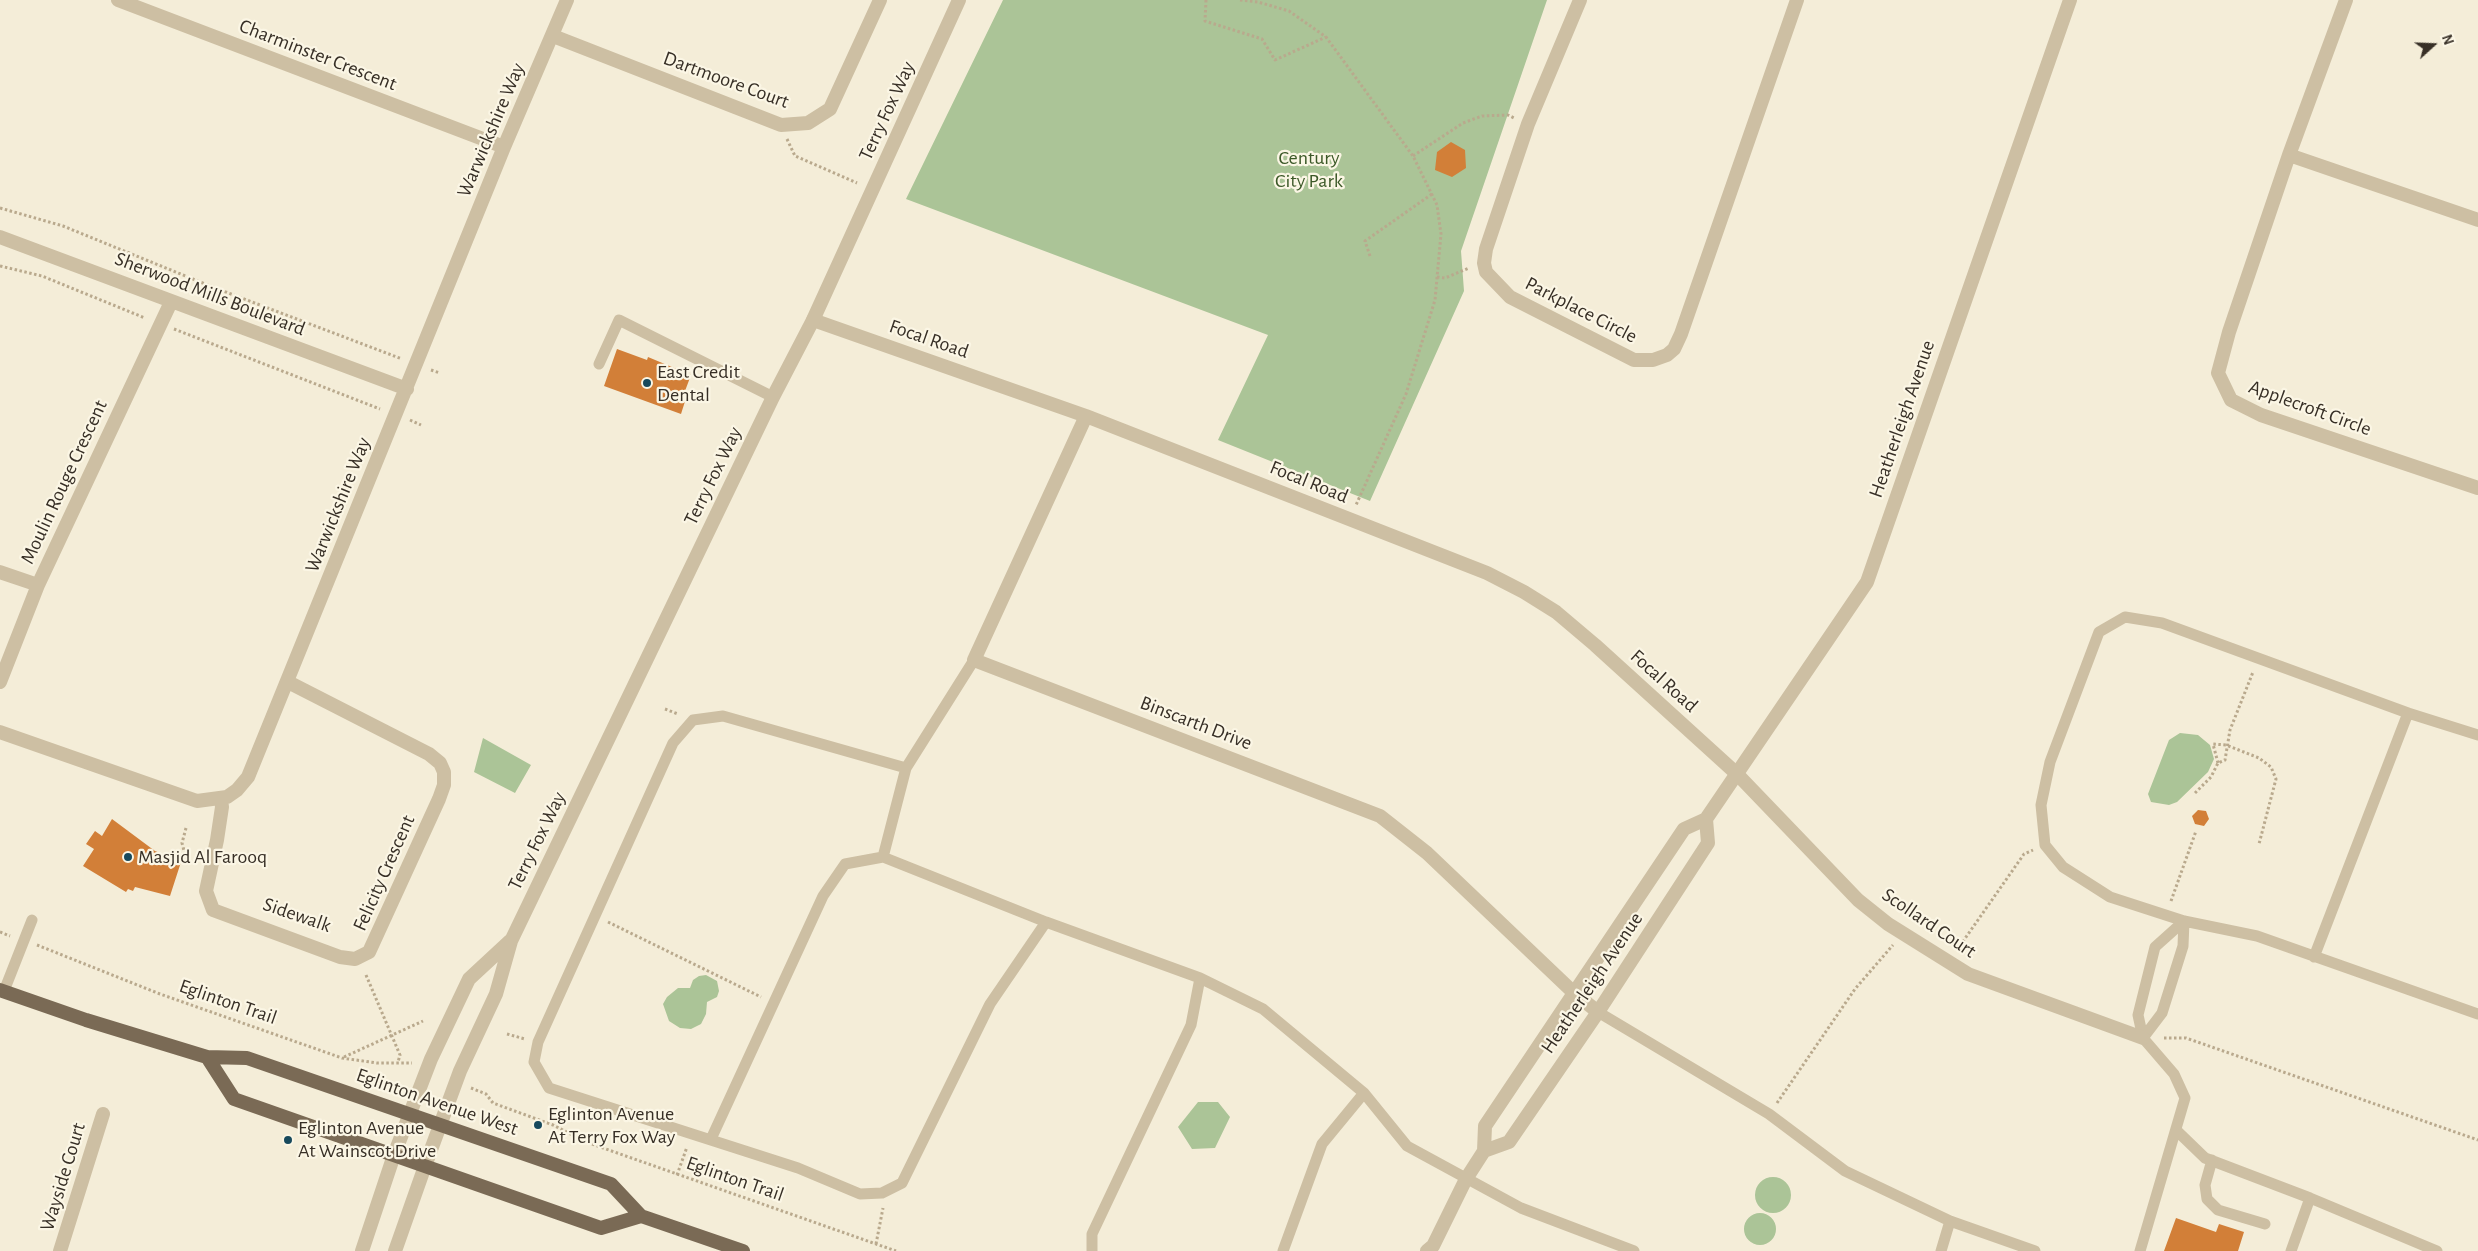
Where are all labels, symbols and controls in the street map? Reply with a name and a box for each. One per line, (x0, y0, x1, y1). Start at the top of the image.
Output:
street label: Charminster Crescent (236, 14, 400, 96)
north arrow (2408, 20, 2458, 70)
text: N (2439, 33, 2455, 47)
street label: Dartmoore Court (660, 46, 792, 114)
street label: Terry Fox Way (854, 58, 920, 164)
street label: Warwickshire Way (452, 59, 530, 201)
park label: Century City Park (1275, 146, 1343, 193)
street label: Sherwood Mills Boulevard (111, 247, 309, 341)
street label: Parkplace Circle (1521, 271, 1641, 349)
street label: Focal Road (886, 314, 972, 364)
street label: Heatherleigh Avenue (1864, 337, 1940, 501)
place label: East Credit Dental (657, 360, 740, 407)
street label: Applecroft Circle (2246, 375, 2374, 441)
marker: East Credit Dental (641, 377, 653, 389)
street label: Moulin Rouge Crescent (15, 396, 113, 568)
street label: Terry Fox Way (679, 423, 747, 529)
street label: Warwickshire Way (300, 434, 376, 576)
street label: Focal Road (1266, 455, 1352, 509)
street label: Focal Road (1625, 644, 1703, 718)
street label: Binscarth Drive (1137, 691, 1255, 755)
street label: Terry Fox Way (503, 788, 571, 894)
street label: Felicity Crescent (348, 811, 420, 935)
place label: Masjid Al Farooq (138, 845, 267, 869)
marker: Masjid Al Farooq (122, 851, 134, 863)
street label: Scollard Court (1877, 883, 1981, 963)
street label: Sidewalk (260, 892, 334, 938)
street label: Heatherleigh Avenue (1536, 908, 1648, 1058)
street label: Eglinton Trail (176, 974, 280, 1030)
street label: Eglinton Avenue West (353, 1063, 521, 1141)
place label: Eglinton Avenue At Terry Fox Way (548, 1102, 675, 1149)
place label: Eglinton Avenue At Wainscot Drive (298, 1116, 436, 1163)
marker: Eglinton Avenue At Terry Fox Way (532, 1119, 544, 1131)
street label: Wayside Court (35, 1120, 91, 1234)
marker: Eglinton Avenue At Wainscot Drive (282, 1134, 294, 1146)
street label: Eglinton Trail (683, 1151, 787, 1207)

